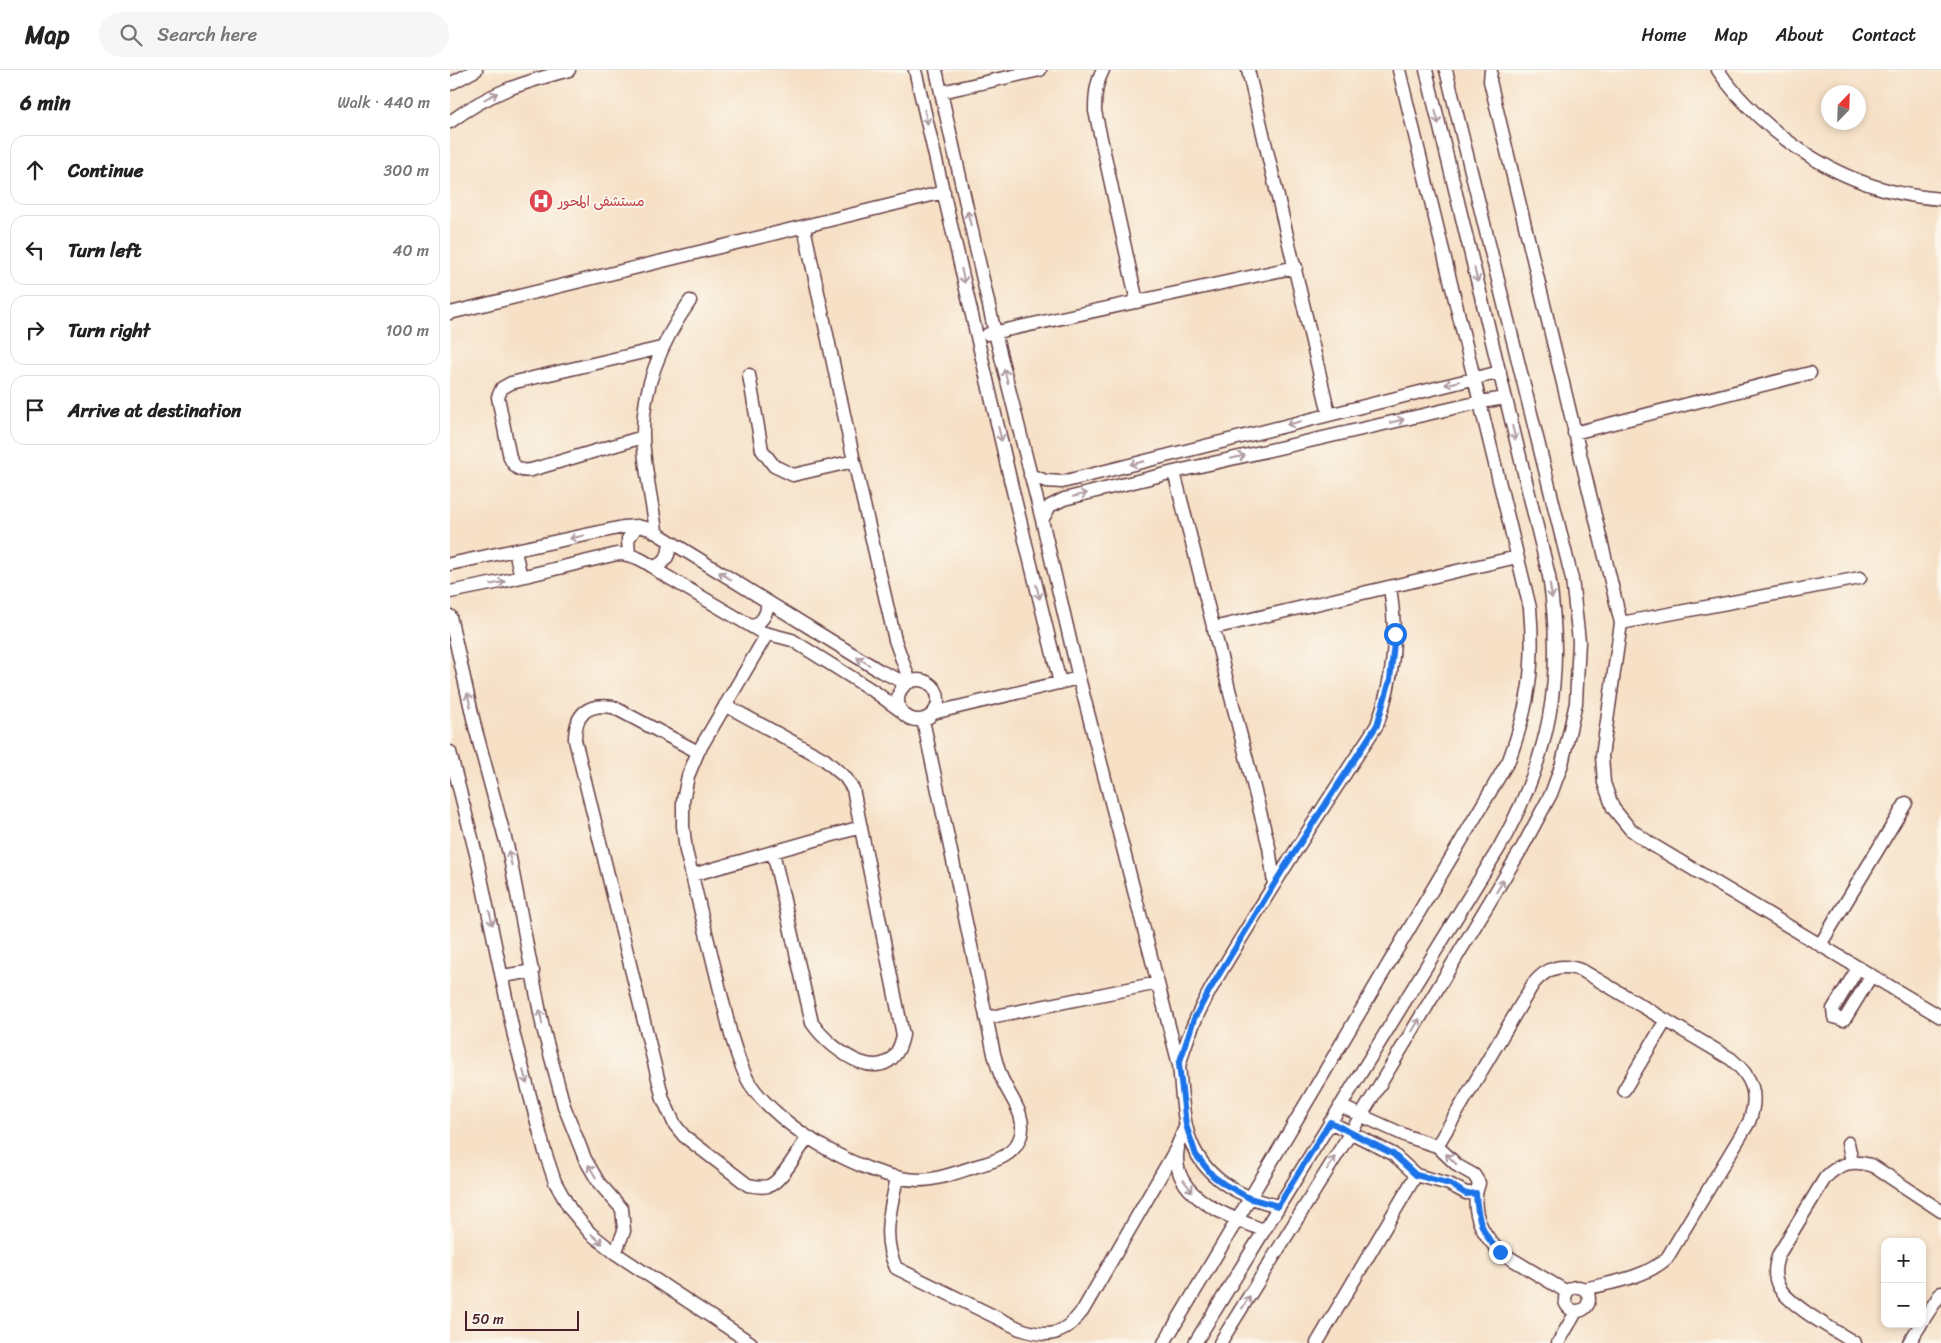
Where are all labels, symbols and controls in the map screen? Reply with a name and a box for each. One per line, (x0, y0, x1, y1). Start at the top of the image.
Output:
search box (99, 12, 449, 57)
text: Map (25, 14, 69, 56)
text: Search here (157, 18, 257, 51)
text: Home (1642, 19, 1687, 51)
text: Map (1715, 19, 1748, 51)
text: About (1776, 19, 1824, 51)
text: Contact (1852, 19, 1916, 51)
icon: search (117, 21, 145, 49)
text: 6 min (20, 84, 71, 122)
north arrow (1821, 85, 1866, 130)
text: Walk · 440 m (337, 88, 430, 117)
one-way arrow (483, 91, 498, 100)
one-way arrow (922, 109, 931, 125)
one-way arrow (1433, 109, 1442, 125)
text: Continue (68, 154, 144, 187)
icon: ahead (21, 156, 49, 184)
text: 300 m (384, 156, 429, 185)
hospital icon: مستشفى المحور (528, 188, 554, 214)
place label: مستشفى المحور (557, 189, 645, 214)
one-way arrow (964, 210, 973, 226)
text: Turn left (68, 234, 141, 267)
icon: left (21, 236, 49, 264)
text: 40 m (392, 236, 429, 265)
one-way arrow (959, 267, 968, 283)
one-way arrow (1472, 267, 1481, 283)
text: Turn right (68, 314, 150, 347)
icon: right (21, 316, 49, 344)
text: 100 m (385, 316, 429, 345)
one-way arrow (1001, 368, 1010, 384)
one-way arrow (1444, 379, 1460, 388)
text: Arrive at destination (68, 394, 241, 427)
icon: arrive (21, 396, 49, 424)
one-way arrow (1388, 416, 1404, 425)
one-way arrow (1287, 419, 1303, 428)
one-way arrow (1510, 425, 1519, 441)
one-way arrow (996, 426, 1005, 442)
one-way arrow (1230, 452, 1246, 461)
one-way arrow (1129, 459, 1145, 468)
one-way arrow (1072, 490, 1088, 499)
one-way arrow (570, 533, 586, 543)
one-way arrow (718, 570, 732, 580)
one-way arrow (489, 578, 505, 587)
one-way arrow (1034, 583, 1043, 599)
one-way arrow (1547, 583, 1557, 599)
route start (1384, 623, 1407, 646)
one-way arrow (857, 655, 871, 665)
one-way arrow (464, 693, 473, 709)
one-way arrow (505, 850, 514, 866)
one-way arrow (1495, 879, 1505, 893)
one-way arrow (487, 910, 496, 926)
one-way arrow (536, 1009, 546, 1025)
one-way arrow (1412, 1018, 1422, 1032)
one-way arrow (521, 1069, 530, 1085)
one-way arrow (1445, 1153, 1457, 1165)
one-way arrow (1327, 1157, 1337, 1171)
one-way arrow (586, 1164, 596, 1178)
one-way arrow (1183, 1180, 1194, 1193)
one-way arrow (590, 1233, 603, 1244)
map controls (1881, 1238, 1926, 1328)
button: + (1881, 1238, 1926, 1283)
route end (1489, 1241, 1512, 1264)
button: − (1881, 1283, 1926, 1328)
one-way arrow (1241, 1295, 1251, 1309)
text: 50 m (472, 1307, 504, 1332)
scale bar (465, 1308, 579, 1331)

